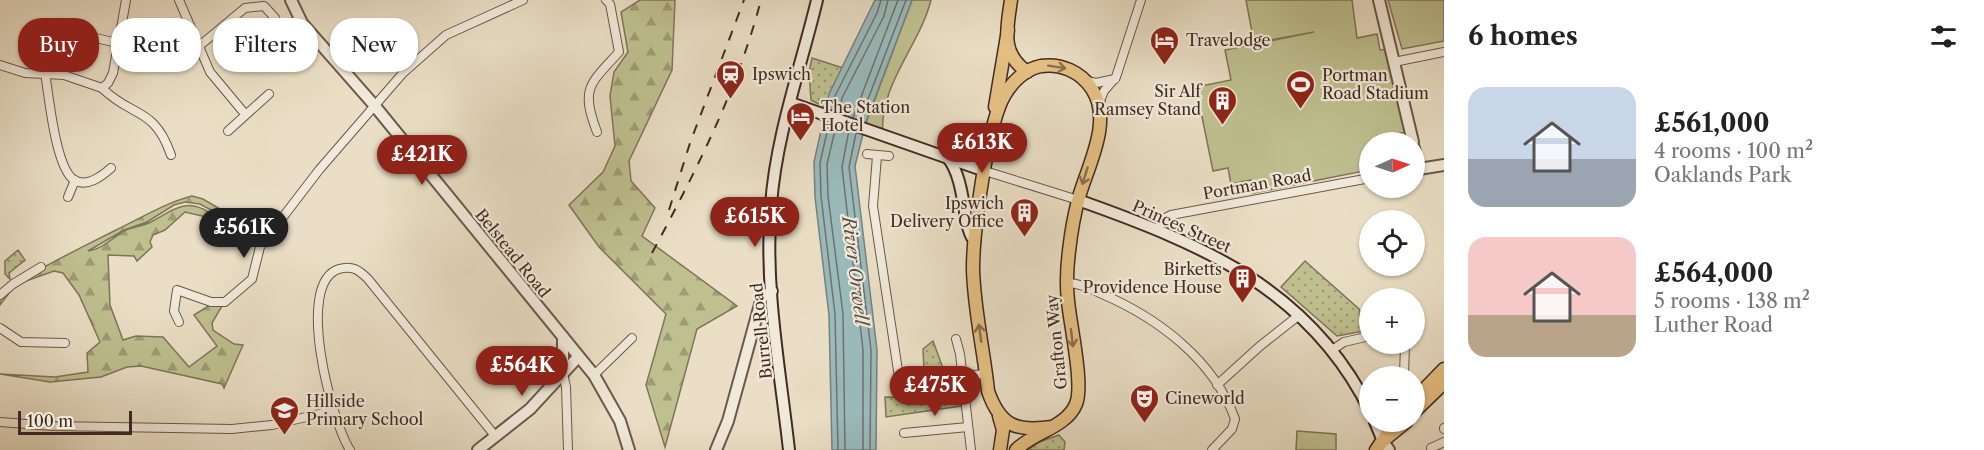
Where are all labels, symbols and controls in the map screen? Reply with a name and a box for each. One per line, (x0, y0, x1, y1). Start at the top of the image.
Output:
chip: Buy (18, 18, 99, 72)
chip: Rent (111, 18, 201, 72)
chip: Filters (213, 18, 318, 72)
chip: New (330, 18, 418, 72)
text: 6 homes (1468, 20, 1578, 52)
icon: filters (1927, 20, 1960, 53)
hotel icon: Travelodge (1149, 24, 1181, 66)
place label: Travelodge (1186, 30, 1271, 50)
station icon: Ipswich (715, 58, 747, 100)
one-way arrow (1047, 62, 1067, 73)
place label: Ipswich (752, 64, 811, 84)
place label: Portman Road Stadium (1322, 65, 1429, 103)
sports icon: Portman Road Stadium (1285, 68, 1317, 110)
place label: Sir Alf Ramsey Stand (1094, 81, 1203, 119)
building icon: Sir Alf Ramsey Stand (1206, 84, 1238, 126)
place label: The Station Hotel (821, 97, 910, 135)
hotel icon: The Station Hotel (784, 100, 816, 142)
text: £561,000 (1654, 107, 1770, 139)
icon: home (1516, 111, 1588, 183)
pin: £613K (940, 123, 1024, 174)
text: £613K (951, 130, 1013, 154)
north arrow (1359, 132, 1425, 198)
map controls (1359, 132, 1425, 432)
pin: £421K (380, 135, 464, 186)
text: 4 rooms · 100 m² (1654, 139, 1813, 163)
text: £421K (391, 142, 453, 166)
text: Oaklands Park (1654, 163, 1791, 187)
street label: Portman Road (1201, 165, 1313, 203)
one-way arrow (1079, 166, 1090, 185)
place label: Ipswich Delivery Office (890, 193, 1004, 231)
street label: Princes Street (1129, 195, 1235, 257)
building icon: Ipswich Delivery Office (1009, 196, 1041, 238)
pin: £615K (713, 197, 797, 248)
text: £615K (724, 204, 786, 228)
street label: Belstead Road (471, 205, 555, 302)
pin: £561K (202, 208, 286, 259)
button: locate (1359, 210, 1425, 276)
water label: River Orwell (837, 213, 873, 329)
text: £561K (213, 215, 275, 239)
text: £564,000 (1654, 257, 1773, 289)
place label: Birketts Providence House (1083, 259, 1222, 297)
icon: home (1516, 261, 1588, 333)
building icon: Birketts Providence House (1227, 262, 1259, 304)
street label: Burrell Road (746, 282, 776, 380)
button: + (1359, 288, 1425, 354)
text: 5 rooms · 138 m² (1654, 289, 1810, 313)
street label: Grafton Way (1041, 292, 1071, 391)
text: Luther Road (1654, 313, 1773, 337)
one-way arrow (975, 323, 986, 343)
one-way arrow (1067, 327, 1078, 347)
pin: £564K (480, 346, 564, 397)
text: £564K (490, 353, 554, 377)
pin: £475K (893, 366, 977, 417)
button: − (1359, 366, 1425, 432)
text: £475K (904, 373, 966, 397)
theatre icon: Cineworld (1128, 382, 1160, 424)
place label: Cineworld (1165, 388, 1245, 408)
place label: Hillside Primary School (306, 391, 424, 429)
school or university icon: Hillside Primary School (269, 394, 301, 436)
scale bar (18, 408, 132, 436)
text: 100 m (27, 411, 73, 431)

